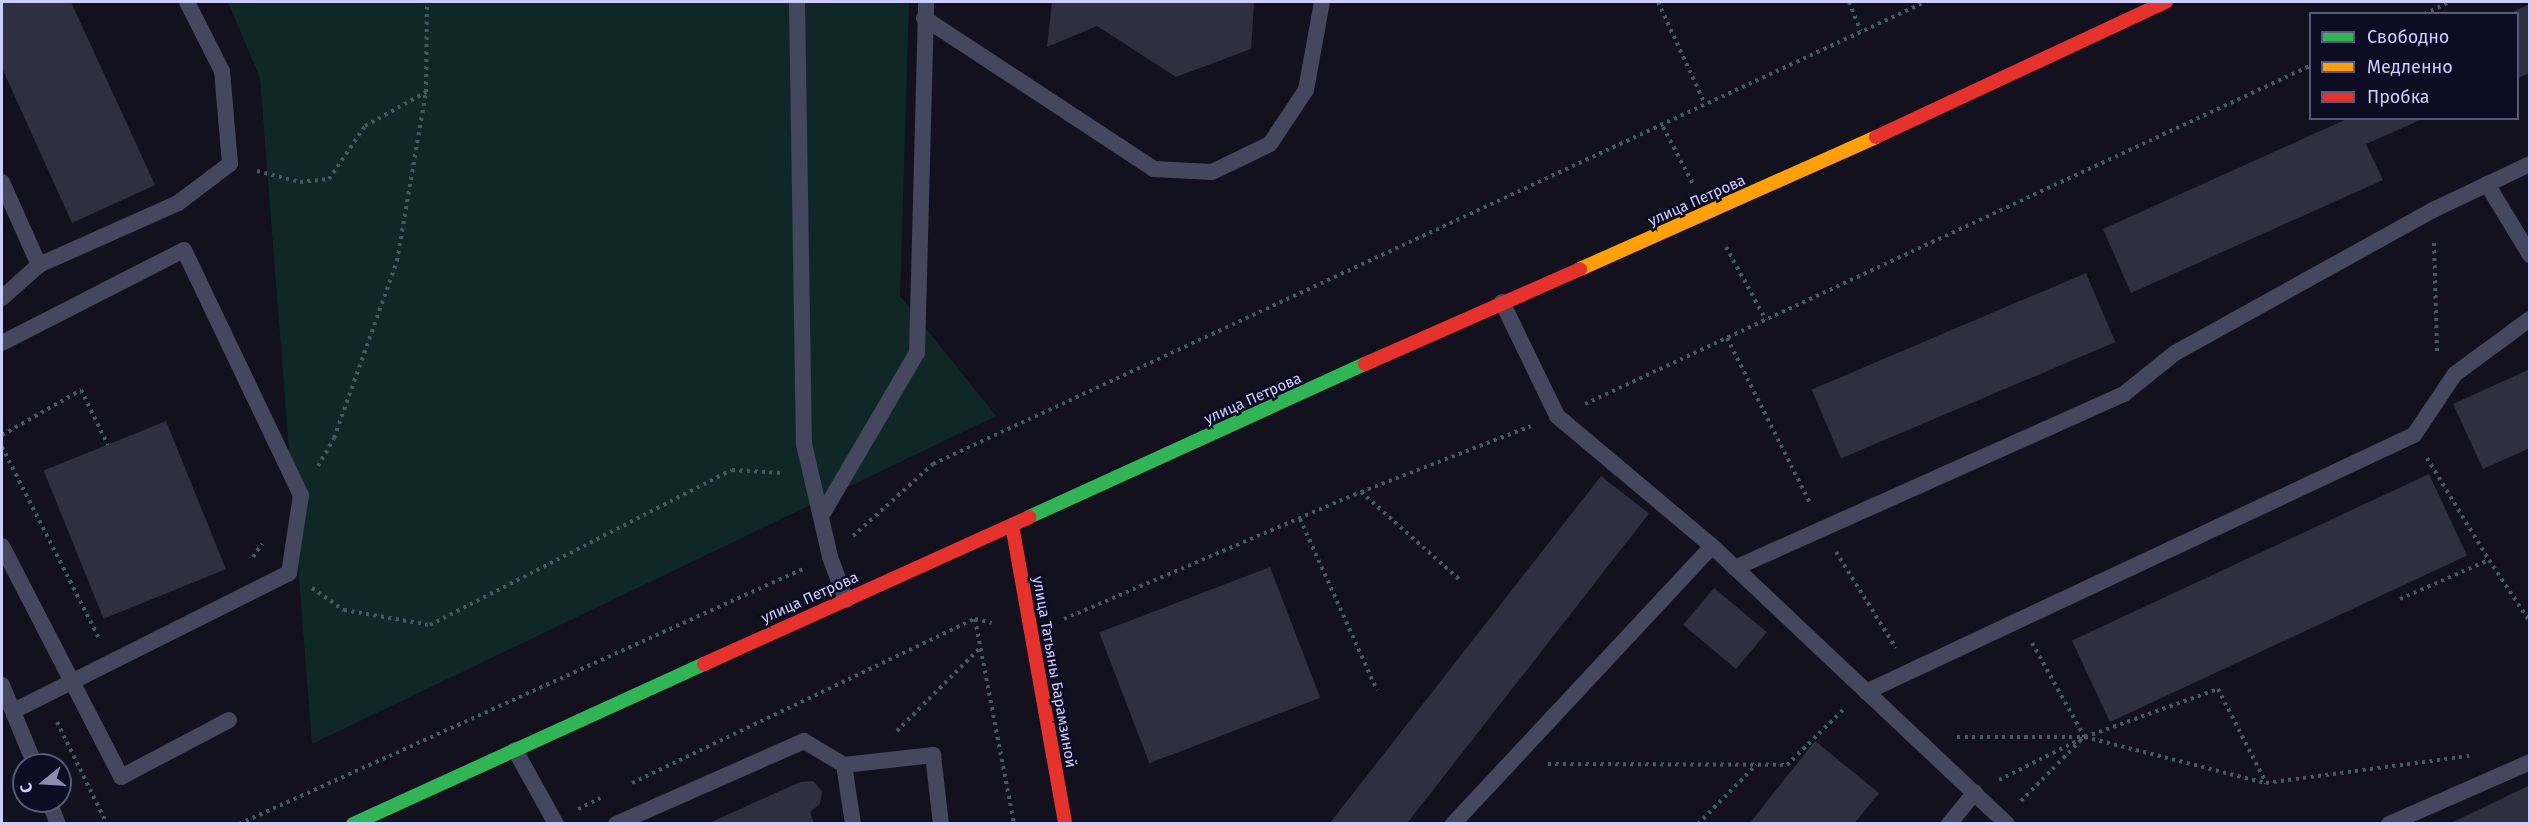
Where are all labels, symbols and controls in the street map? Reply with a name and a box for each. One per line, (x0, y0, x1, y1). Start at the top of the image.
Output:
legend (2309, 12, 2519, 120)
text: Свободно (2367, 26, 2449, 48)
text: Медленно (2367, 56, 2453, 78)
text: Пробка (2367, 86, 2430, 108)
street label: улица Петрова (1646, 172, 1748, 230)
street label: улица Петрова (1202, 370, 1304, 428)
street label: улица Петрова (759, 569, 861, 627)
street label: улица Татьяны Барамзиной (1028, 575, 1080, 769)
north arrow (12, 753, 72, 813)
text: С (16, 781, 37, 795)

